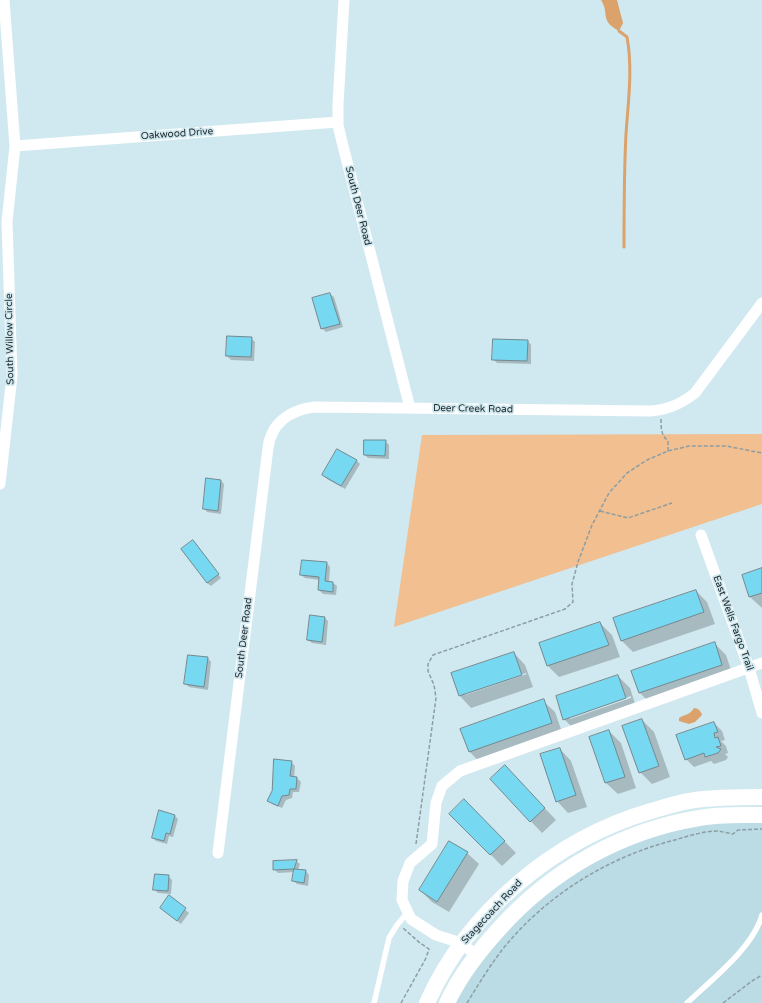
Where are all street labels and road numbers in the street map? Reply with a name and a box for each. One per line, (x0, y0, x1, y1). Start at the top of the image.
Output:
street label: Oakwood Drive (140, 125, 214, 143)
street label: South Deer Road (342, 165, 374, 247)
street label: South Willow Circle (3, 293, 17, 385)
street label: Deer Creek Road (433, 402, 513, 416)
street label: East Wells Fargo Trail (710, 574, 756, 672)
street label: South Deer Road (233, 597, 255, 679)
street label: Stagecoach Road (459, 877, 525, 947)

